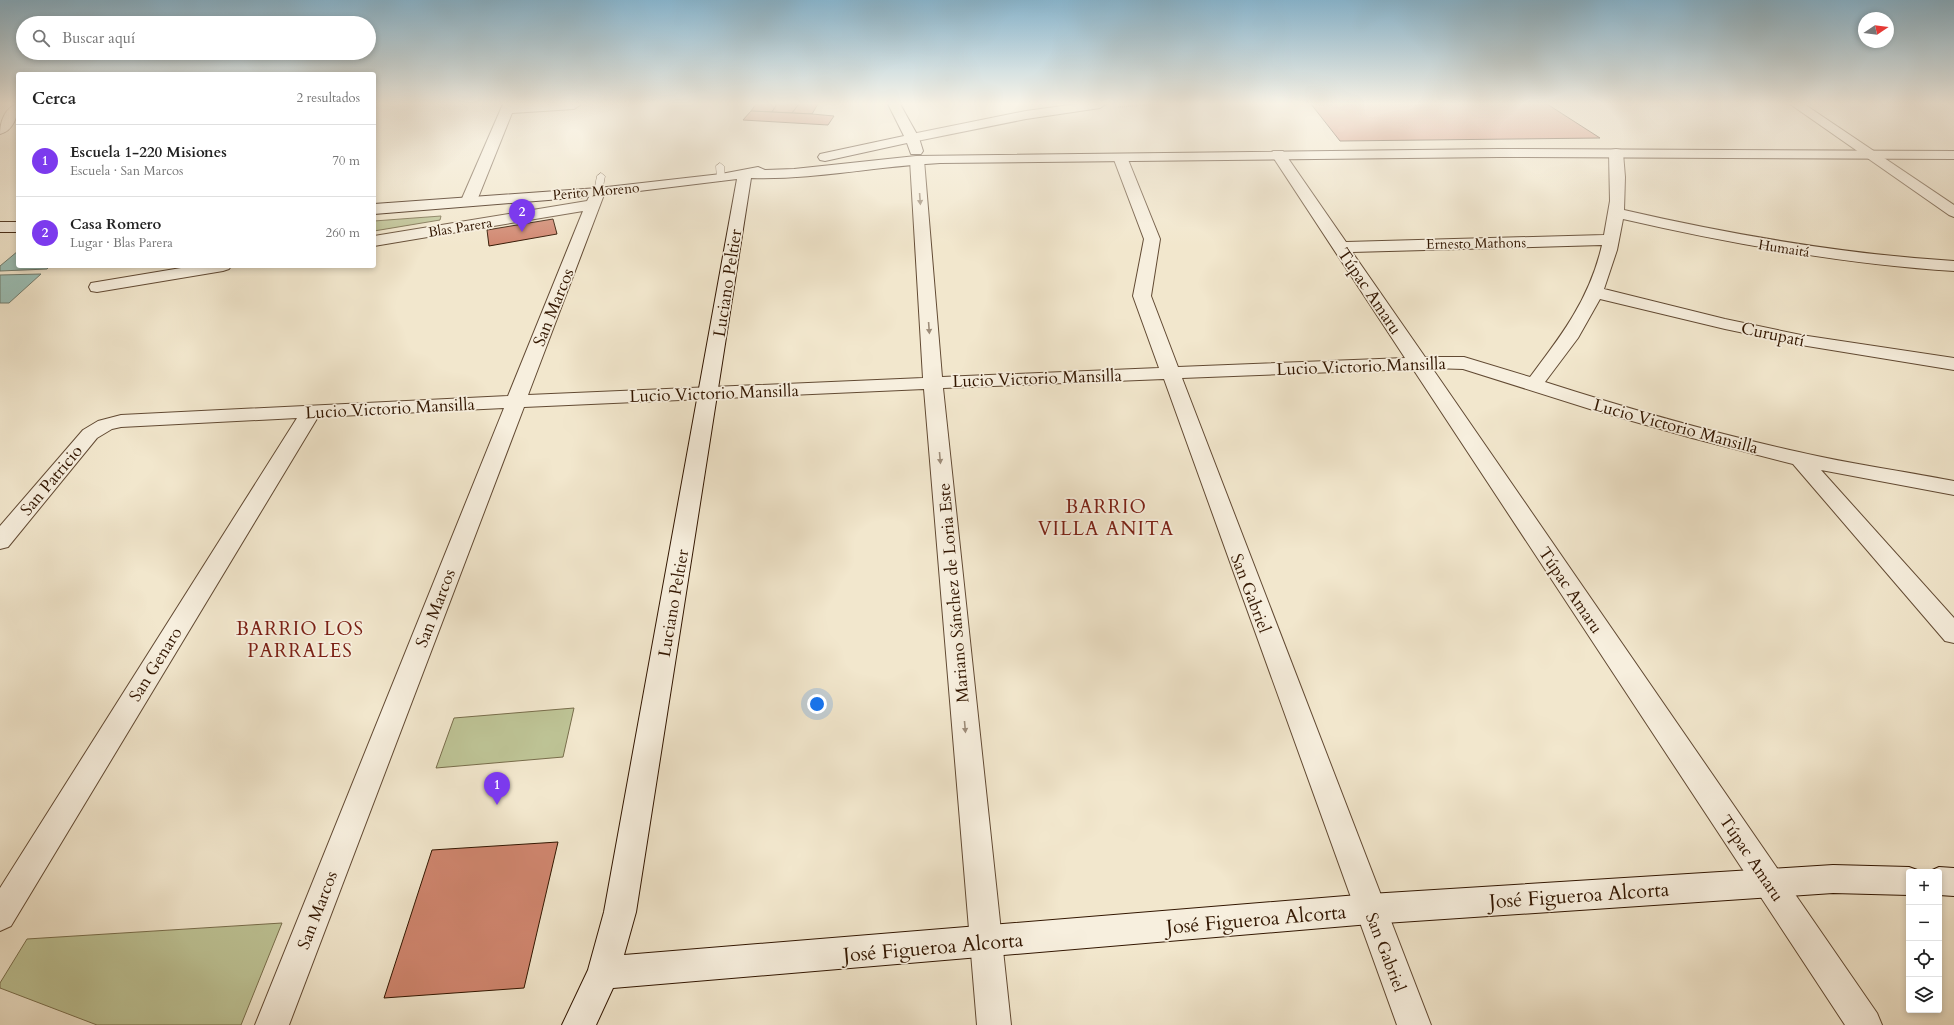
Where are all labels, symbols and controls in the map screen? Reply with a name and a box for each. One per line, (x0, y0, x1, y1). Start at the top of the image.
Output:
north arrow (1858, 12, 1894, 48)
search box (16, 16, 376, 60)
icon: search (30, 27, 52, 49)
text: Buscar aquí (62, 28, 135, 48)
text: Cerca (32, 87, 76, 110)
text: 2 resultados (296, 89, 360, 107)
text: Escuela 1-220 Misiones (70, 142, 227, 162)
text: 1 (42, 152, 48, 170)
text: 70 m (332, 152, 360, 170)
text: Escuela · San Marcos (70, 162, 183, 180)
street label: Perito Moreno (552, 178, 641, 205)
one-way arrow (916, 193, 923, 205)
pin: 2 (509, 199, 535, 232)
street label: Blas Parera (427, 213, 493, 242)
text: Casa Romero (70, 214, 161, 234)
text: 2 (42, 224, 48, 242)
text: 260 m (326, 224, 360, 242)
street label: Luciano Peltier (708, 227, 748, 339)
street label: Ernesto Mathons (1426, 233, 1527, 254)
text: Lugar · Blas Parera (70, 234, 173, 252)
street label: Humaitá (1757, 235, 1811, 262)
street label: Túpac Amaru (1332, 243, 1407, 339)
street label: San Marcos (527, 264, 580, 350)
street label: Curupatí (1739, 317, 1807, 352)
one-way arrow (926, 322, 933, 334)
street label: Lucio Victorio Mansilla (1276, 352, 1447, 381)
street label: Lucio Victorio Mansilla (952, 364, 1123, 393)
street label: Lucio Victorio Mansilla (629, 379, 800, 408)
street label: Lucio Victorio Mansilla (305, 393, 476, 424)
street label: Lucio Victorio Mansilla (1591, 393, 1761, 460)
street label: San Patricio (15, 440, 88, 520)
one-way arrow (937, 452, 943, 464)
street label: Mariano Sánchez de Loria Este (932, 482, 975, 704)
district label: BARRIO VILLA ANITA (1038, 494, 1174, 542)
street label: Túpac Amaru (1533, 542, 1608, 638)
street label: Luciano Peltier (653, 547, 694, 659)
street label: San Gabriel (1225, 550, 1276, 637)
street label: San Marcos (410, 565, 461, 651)
district label: BARRIO LOS PARRALES (236, 616, 364, 664)
street label: San Genaro (124, 623, 187, 706)
your location (807, 694, 827, 714)
one-way arrow (962, 721, 969, 733)
pin: 1 (484, 772, 510, 805)
street label: Túpac Amaru (1714, 810, 1789, 906)
street label: San Marcos (292, 867, 343, 953)
map controls (1906, 869, 1942, 1013)
button: + (1906, 869, 1942, 905)
street label: José Figueroa Alcorta (1485, 876, 1670, 915)
street label: José Figueroa Alcorta (1162, 898, 1348, 941)
button: − (1906, 905, 1942, 941)
street label: San Gabriel (1360, 909, 1411, 996)
street label: José Figueroa Alcorta (839, 926, 1025, 969)
button: locate (1906, 941, 1942, 977)
button: layers (1906, 977, 1942, 1013)

